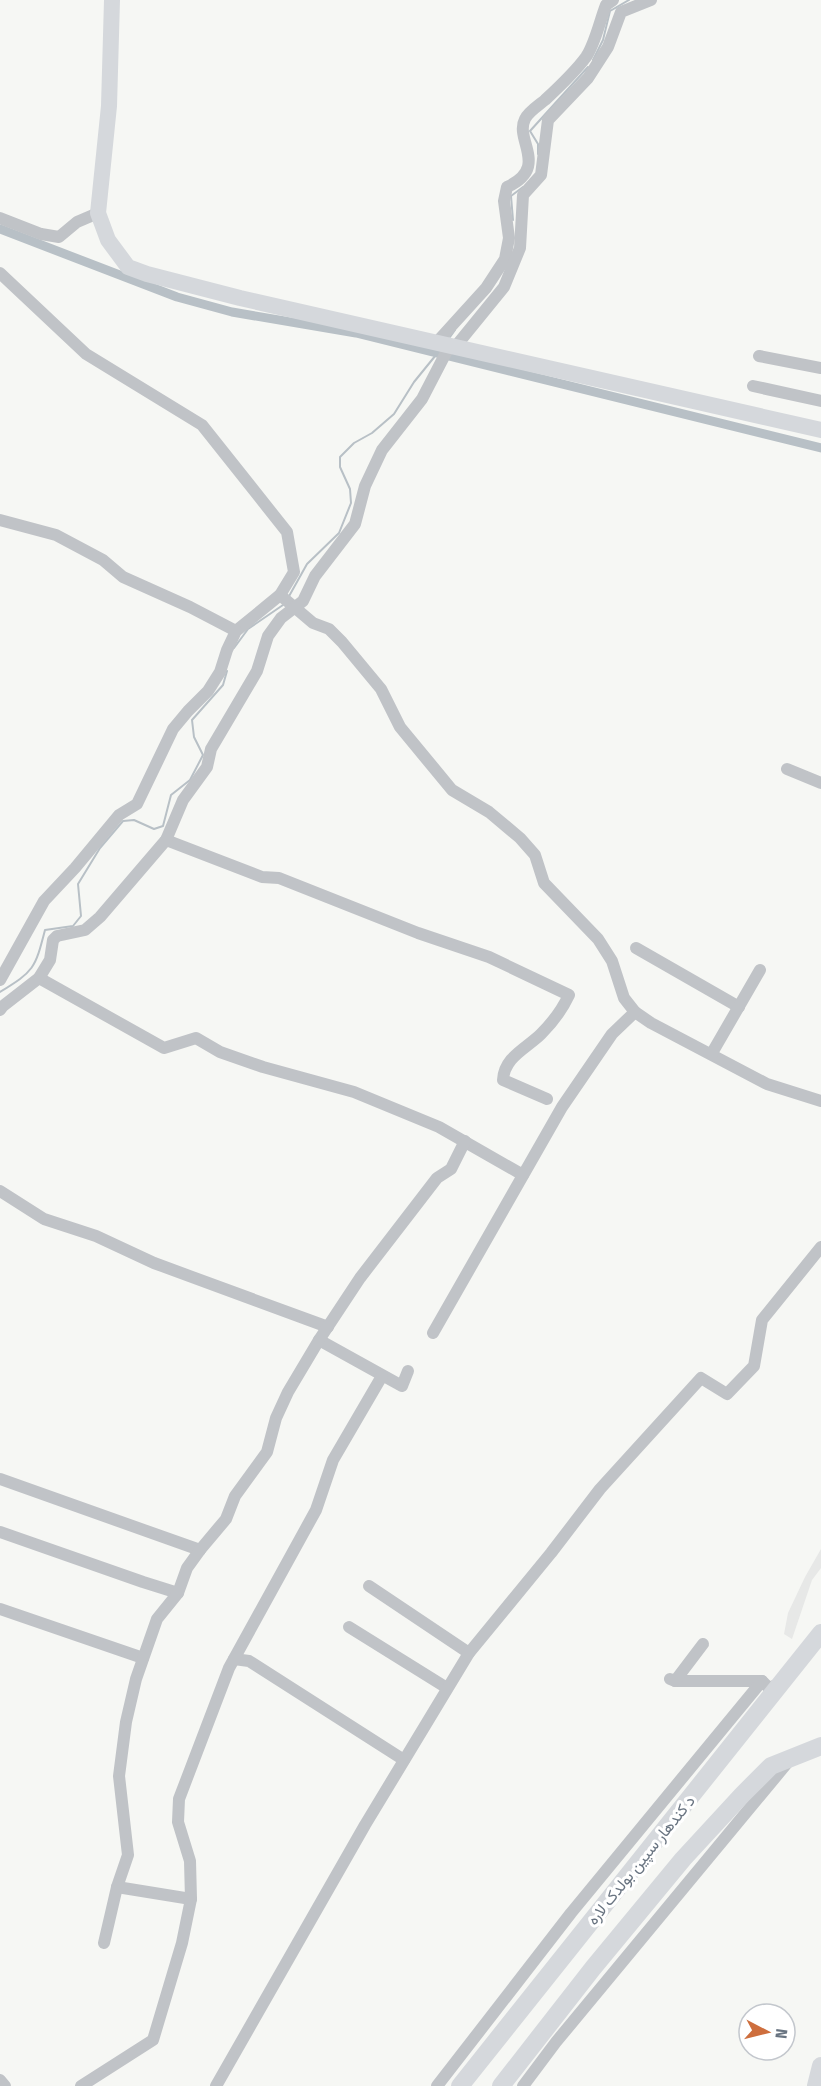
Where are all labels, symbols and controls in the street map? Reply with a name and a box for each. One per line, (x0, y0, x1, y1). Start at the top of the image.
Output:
street label: د کندهار سپین بولدک لاره (583, 1791, 701, 1930)
north arrow (737, 2002, 797, 2062)
text: N (771, 2028, 791, 2040)

